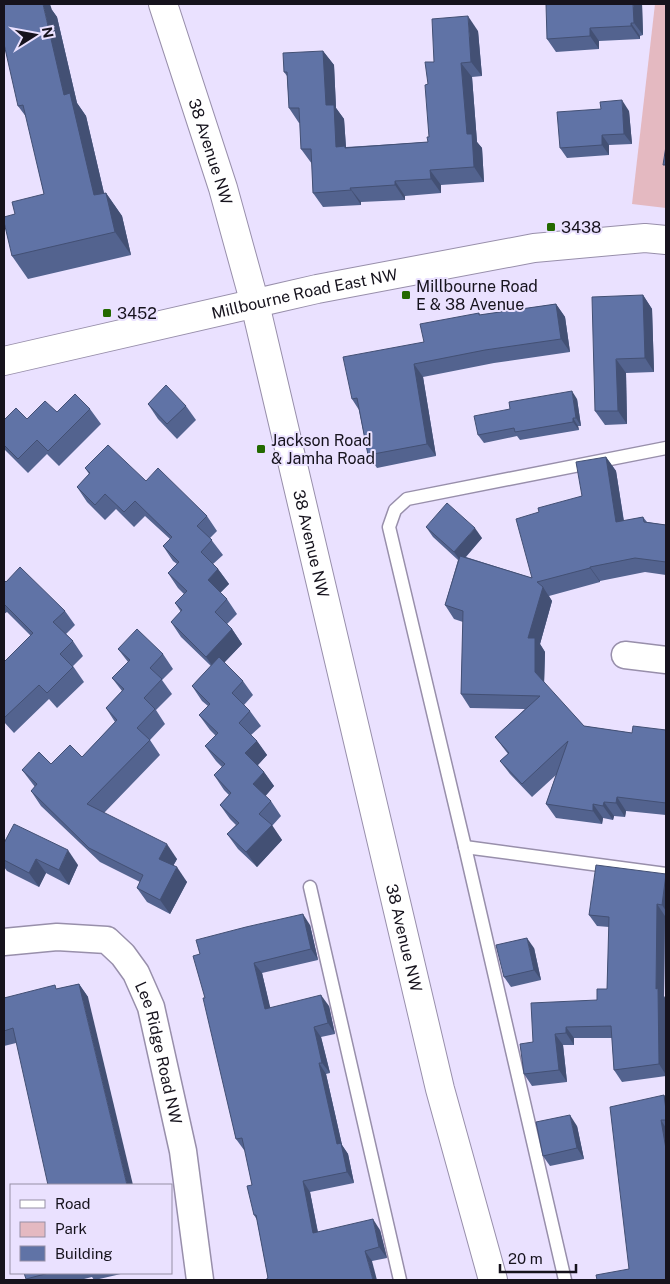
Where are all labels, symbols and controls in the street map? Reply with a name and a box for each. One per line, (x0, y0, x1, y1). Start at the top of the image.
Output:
north arrow (10, 10, 60, 60)
text: N (39, 26, 57, 39)
street label: 38 Avenue NW (184, 96, 236, 207)
place label: 3438 (561, 218, 601, 237)
marker: 3438 (545, 221, 557, 233)
street label: Millbourne Road East NW (210, 265, 399, 323)
place label: Millbourne Road E & 38 Avenue (416, 277, 538, 314)
marker: Millbourne Road E & 38 Avenue (400, 289, 412, 301)
place label: 3452 (117, 304, 157, 323)
marker: 3452 (101, 307, 113, 319)
place label: Jackson Road & Jamha Road (271, 431, 375, 468)
marker: Jackson Road & Jamha Road (255, 443, 267, 455)
street label: 38 Avenue NW (289, 488, 333, 600)
street label: 38 Avenue NW (382, 882, 426, 994)
street label: Lee Ridge Road NW (131, 979, 186, 1126)
legend (10, 1184, 172, 1274)
text: Road (55, 1195, 91, 1212)
text: Park (55, 1220, 87, 1237)
scale bar (500, 1242, 576, 1274)
text: Building (55, 1245, 113, 1262)
text: 20 m (508, 1250, 543, 1267)

